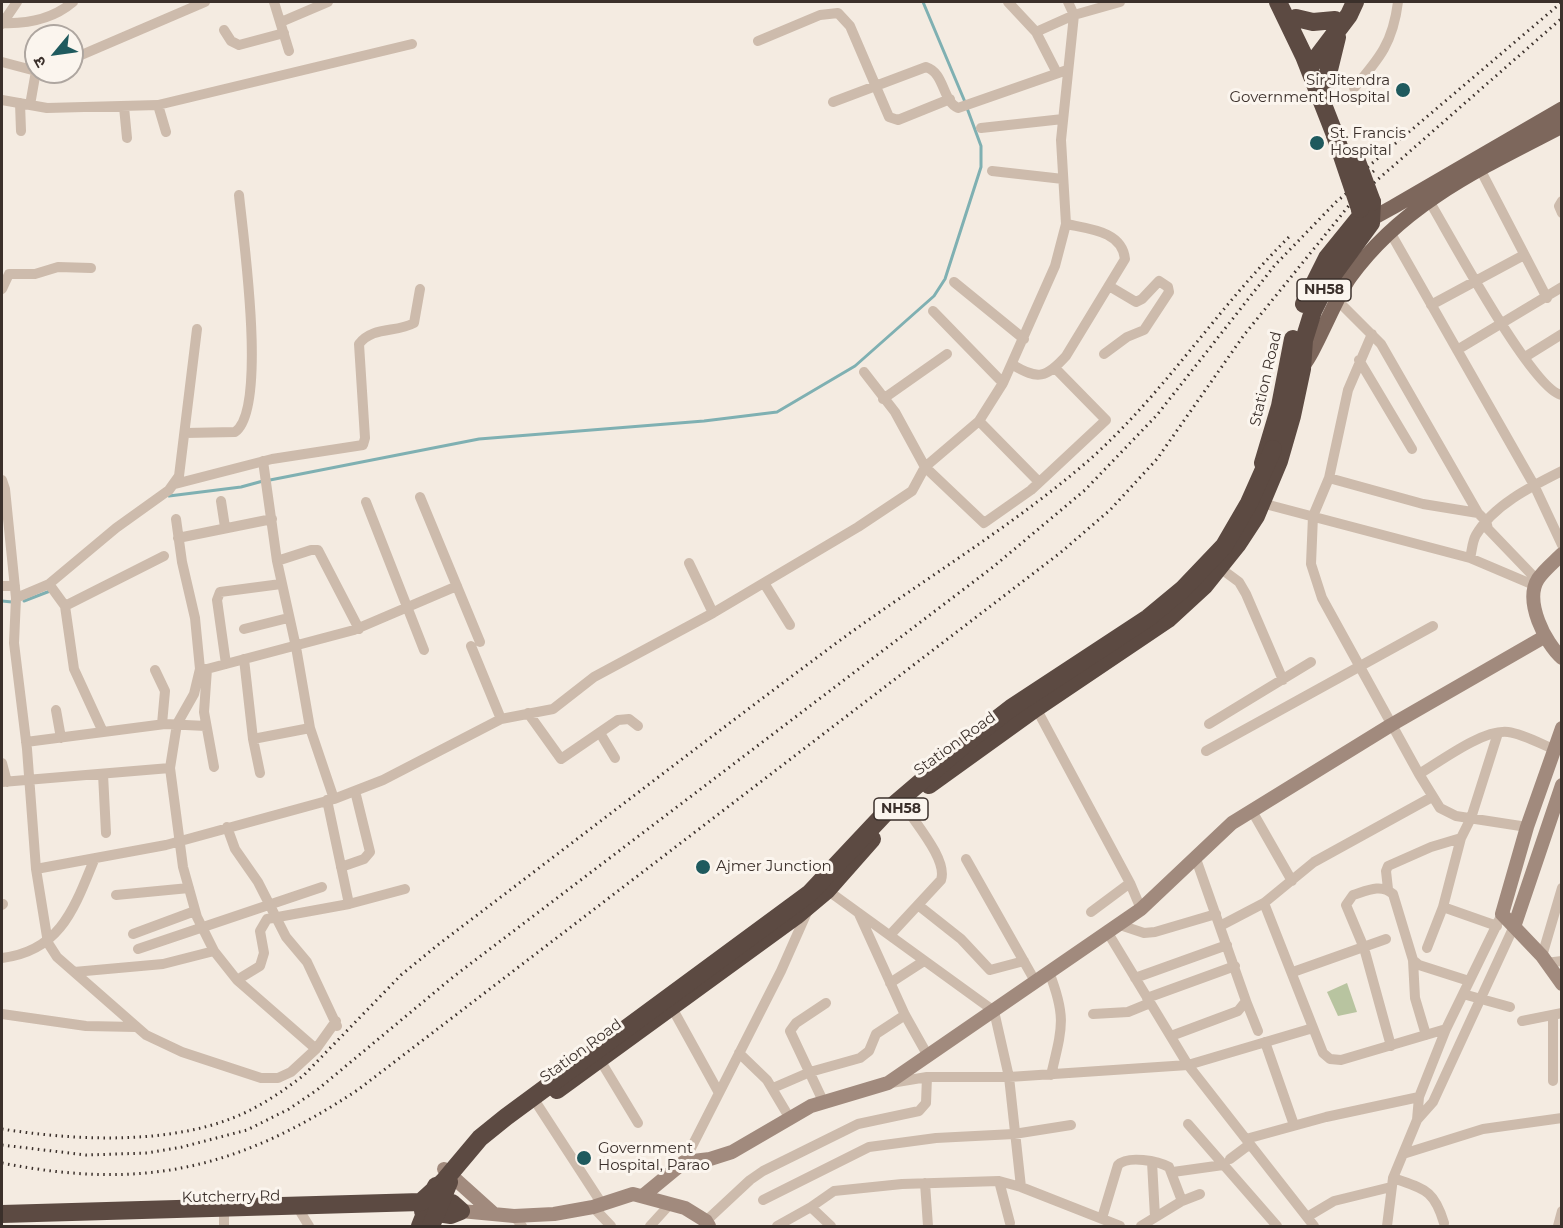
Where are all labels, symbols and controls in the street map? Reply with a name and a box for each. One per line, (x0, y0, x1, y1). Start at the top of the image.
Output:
north arrow (24, 24, 84, 84)
text: उ (29, 53, 50, 71)
place label: Sir Jitendra Government Hospital (1229, 72, 1390, 107)
marker: Sir Jitendra Government Hospital (1394, 81, 1412, 99)
place label: St. Francis Hospital (1330, 125, 1406, 160)
marker: St. Francis Hospital (1308, 134, 1326, 152)
road number: NH58 (1297, 279, 1351, 301)
street label: Station Road (1246, 330, 1286, 428)
street label: Station Road (911, 708, 999, 780)
road number: NH58 (874, 798, 928, 820)
marker: Ajmer Junction (694, 858, 712, 876)
place label: Ajmer Junction (716, 858, 832, 876)
street label: Station Road (537, 1015, 625, 1087)
place label: Government Hospital, Parao (598, 1140, 710, 1175)
marker: Government Hospital, Parao (575, 1149, 593, 1167)
street label: Kutcherry Rd (182, 1187, 280, 1207)

